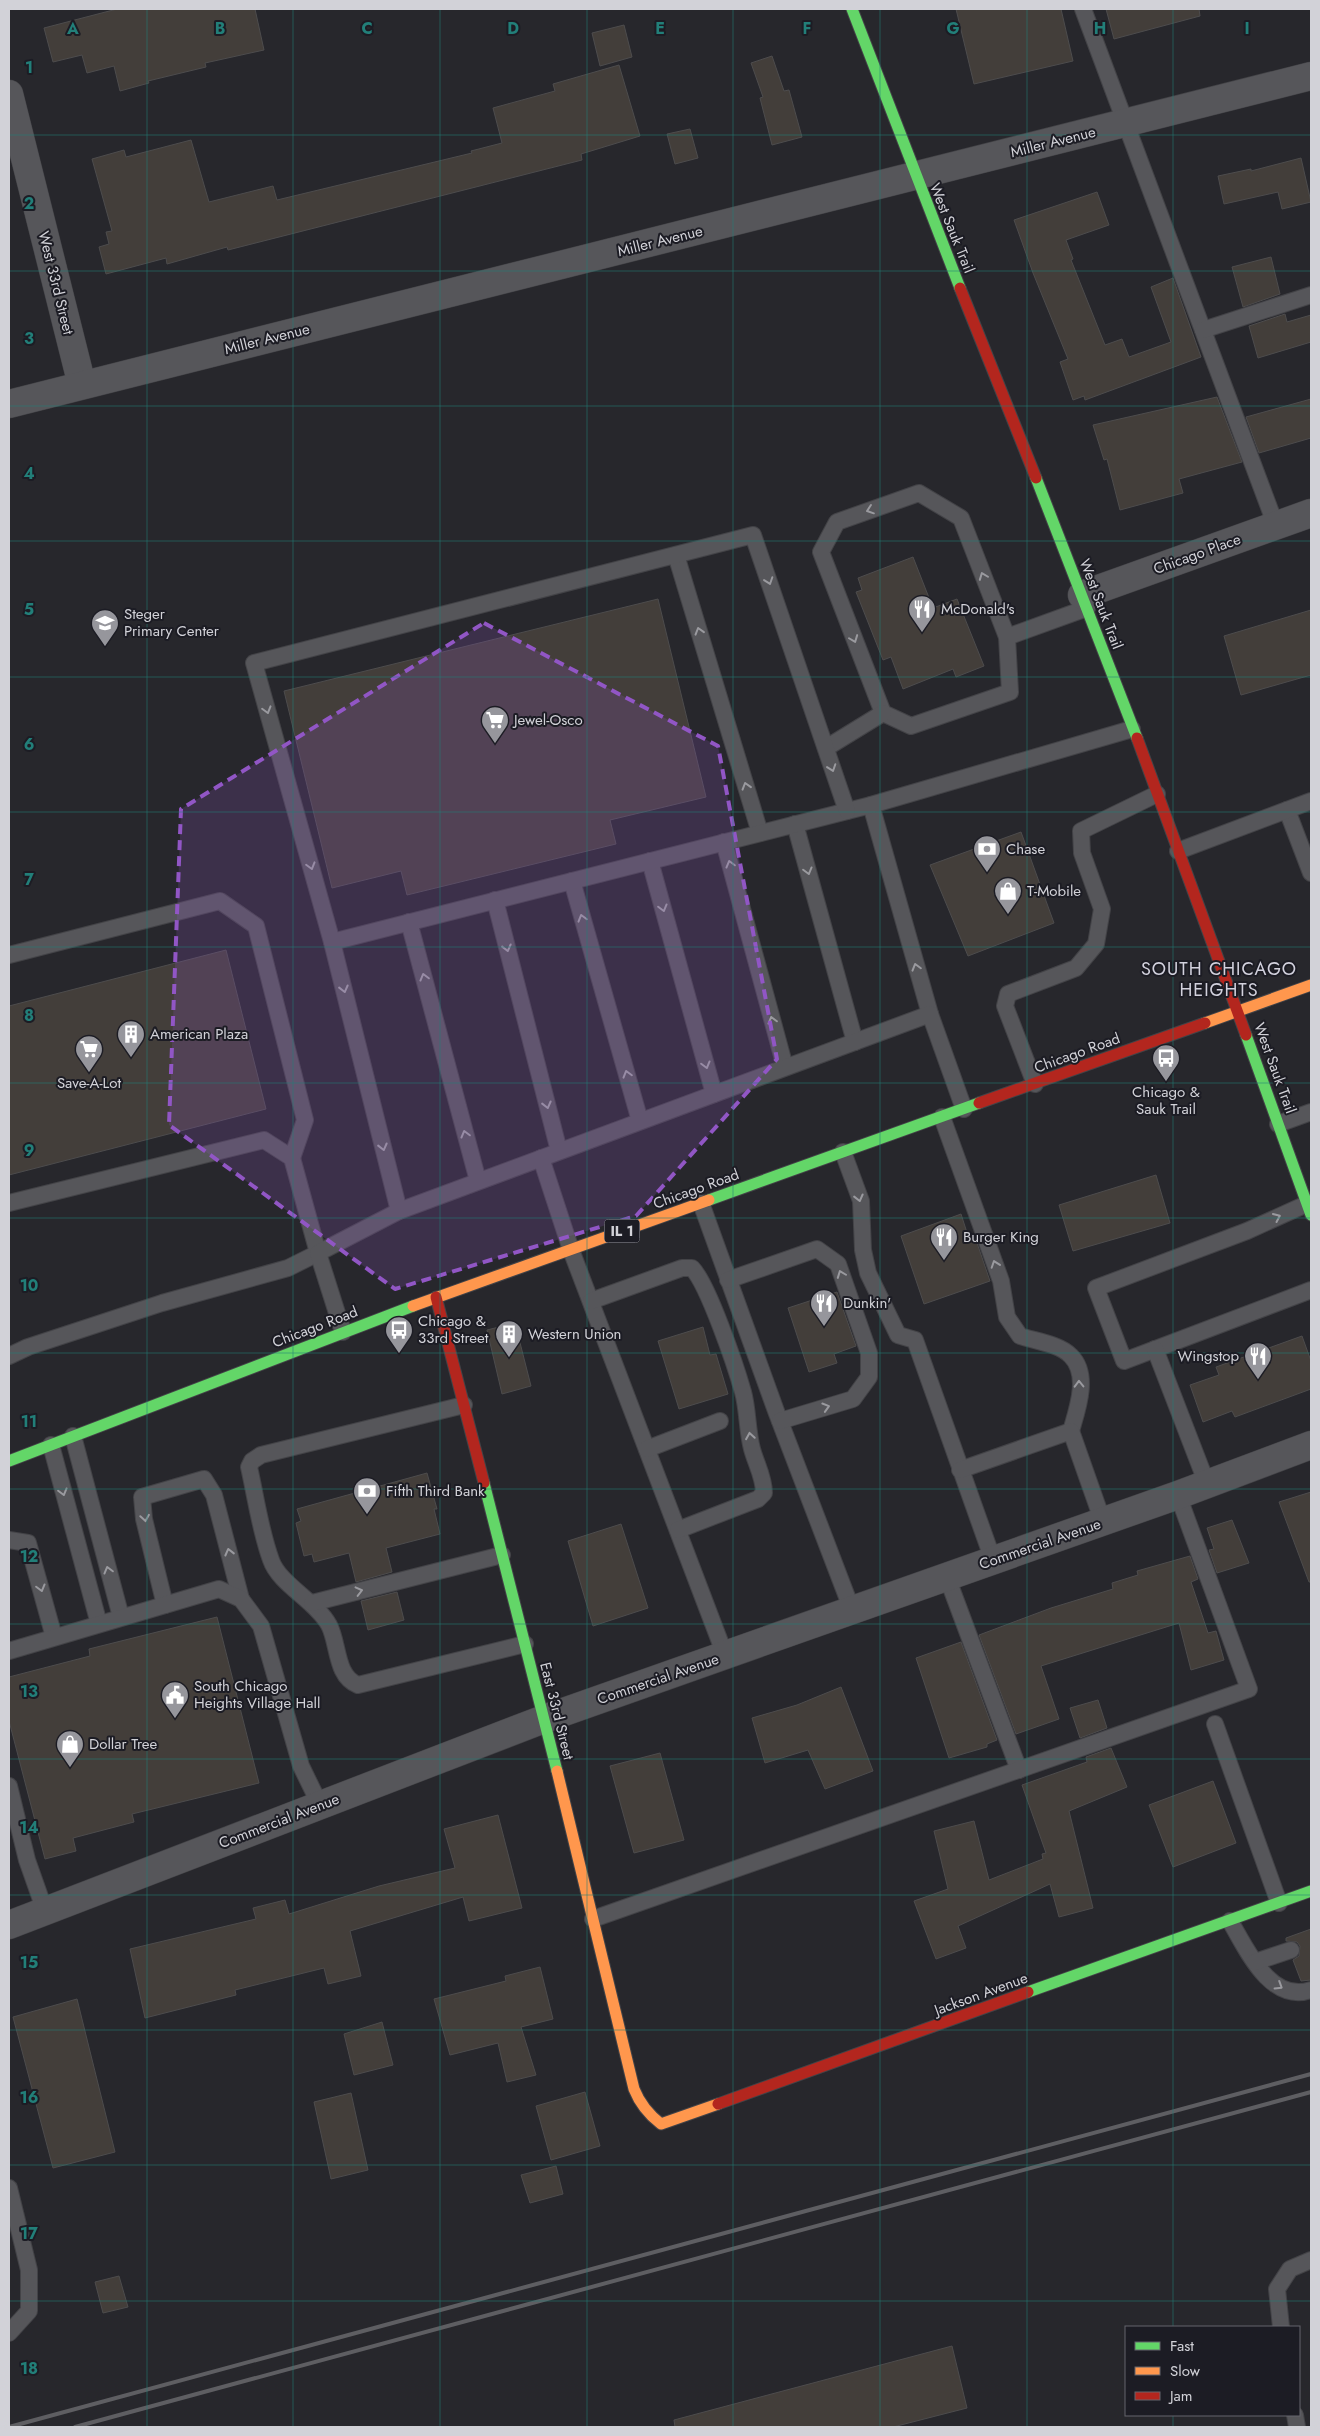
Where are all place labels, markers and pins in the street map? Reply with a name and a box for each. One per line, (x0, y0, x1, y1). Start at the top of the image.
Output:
restaurant icon: McDonald's (907, 594, 937, 633)
place label: McDonald's (941, 598, 1015, 620)
place label: Steger Primary Center (124, 603, 220, 642)
school or university icon: Steger Primary Center (90, 608, 120, 647)
supermarket icon: Jewel-Osco (480, 705, 510, 744)
place label: Jewel-Osco (512, 709, 583, 731)
bank icon: Chase (972, 834, 1002, 873)
place label: Chase (1006, 838, 1045, 860)
shop icon: T-Mobile (993, 876, 1023, 915)
place label: T-Mobile (1027, 880, 1081, 902)
building icon: American Plaza (116, 1019, 146, 1058)
place label: American Plaza (150, 1023, 248, 1045)
supermarket icon: Save-A-Lot (74, 1034, 104, 1073)
bus stop icon: Chicago & Sauk Trail (1151, 1043, 1181, 1082)
place label: Save-A-Lot (57, 1072, 121, 1094)
place label: Chicago & Sauk Trail (1132, 1081, 1200, 1120)
restaurant icon: Burger King (929, 1222, 959, 1261)
place label: Burger King (963, 1226, 1039, 1248)
restaurant icon: Dunkin' (809, 1288, 839, 1327)
place label: Dunkin' (843, 1292, 891, 1314)
place label: Chicago & 33rd Street (418, 1310, 489, 1349)
bus stop icon: Chicago & 33rd Street (384, 1315, 414, 1354)
building icon: Western Union (494, 1319, 524, 1358)
place label: Western Union (528, 1323, 622, 1345)
restaurant icon: Wingstop (1243, 1341, 1273, 1380)
place label: Wingstop (1177, 1345, 1239, 1367)
bank icon: Fifth Third Bank (352, 1476, 382, 1515)
place label: Fifth Third Bank (386, 1480, 485, 1502)
place label: South Chicago Heights Village Hall (194, 1675, 320, 1714)
public building icon: South Chicago Heights Village Hall (160, 1680, 190, 1719)
shop icon: Dollar Tree (55, 1729, 85, 1768)
place label: Dollar Tree (89, 1733, 158, 1755)

